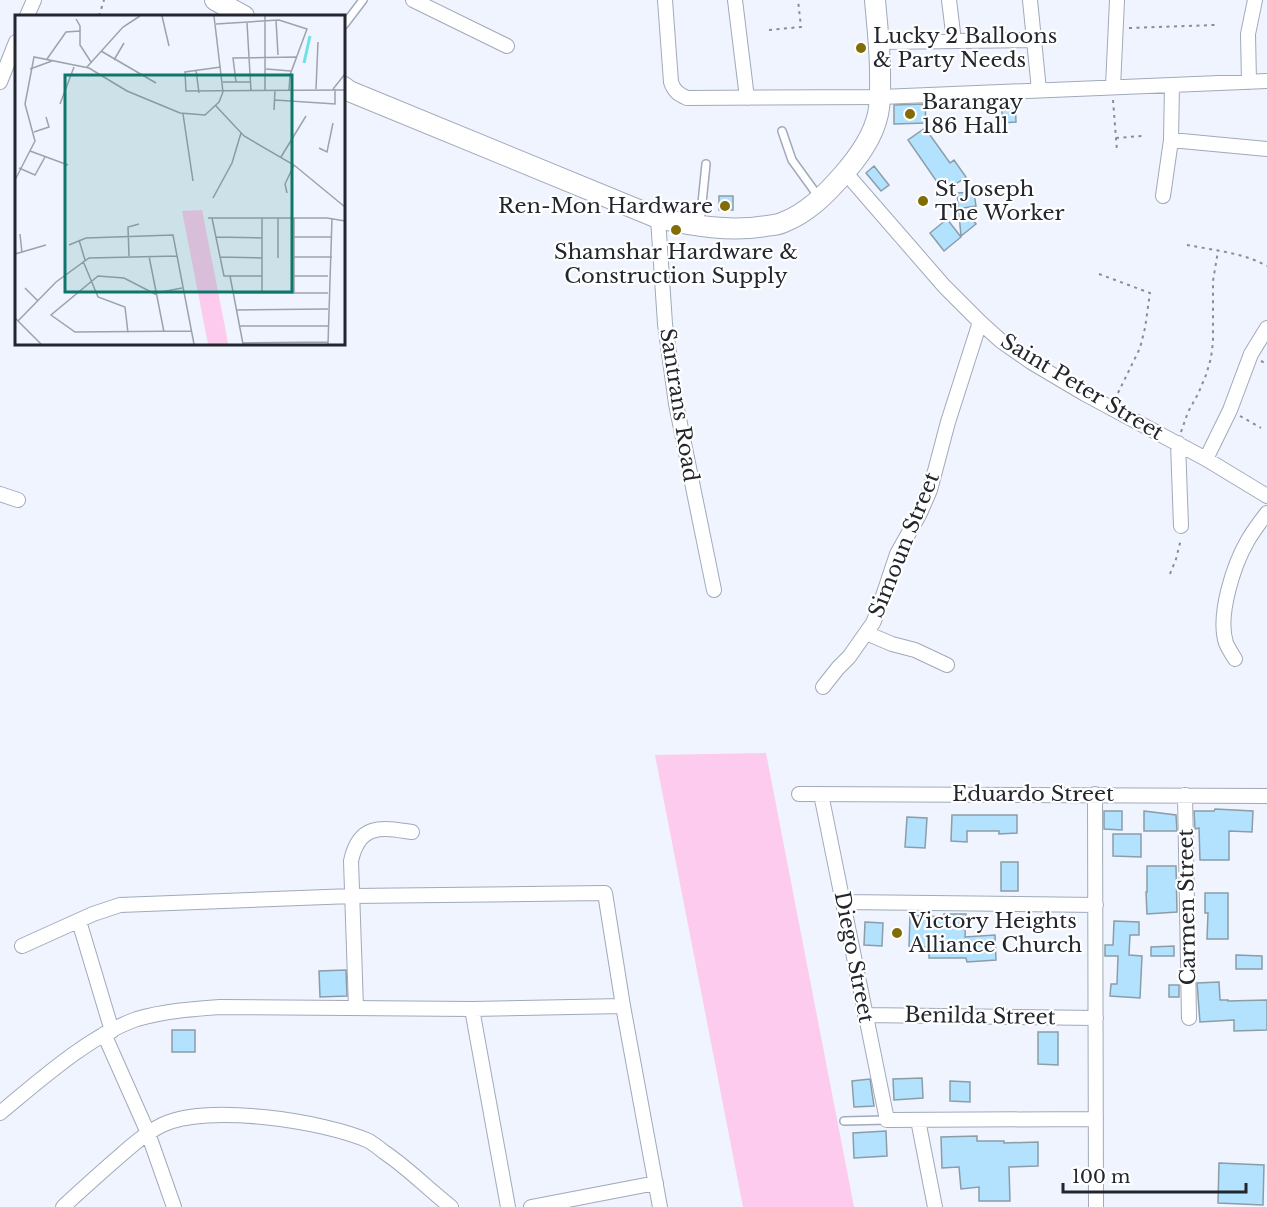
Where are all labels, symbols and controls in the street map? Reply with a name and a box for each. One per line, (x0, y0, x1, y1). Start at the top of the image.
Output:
inset map (15, 15, 345, 345)
place label: Lucky 2 Balloons & Party Needs (873, 23, 1057, 73)
marker: Lucky 2 Balloons & Party Needs (854, 41, 868, 55)
place label: Barangay 186 Hall (922, 89, 1024, 139)
marker: Barangay 186 Hall (903, 107, 917, 121)
place label: St Joseph The Worker (935, 176, 1065, 226)
place label: Ren-Mon Hardware (498, 193, 713, 219)
marker: St Joseph The Worker (916, 194, 930, 208)
marker: Ren-Mon Hardware (718, 199, 732, 213)
marker: Shamshar Hardware & Construction Supply (669, 223, 683, 237)
place label: Shamshar Hardware & Construction Supply (554, 239, 798, 289)
street label: Santrans Road (654, 326, 704, 484)
street label: Saint Peter Street (996, 328, 1168, 446)
street label: Simoun Street (863, 468, 945, 622)
street label: Eduardo Street (952, 781, 1114, 807)
street label: Carmen Street (1173, 828, 1201, 986)
street label: Diego Street (829, 889, 879, 1025)
place label: Victory Heights Alliance Church (908, 908, 1082, 958)
marker: Victory Heights Alliance Church (890, 926, 904, 940)
street label: Benilda Street (904, 1002, 1056, 1030)
scale bar (1063, 1156, 1246, 1194)
text: 100 m (1072, 1166, 1130, 1188)

